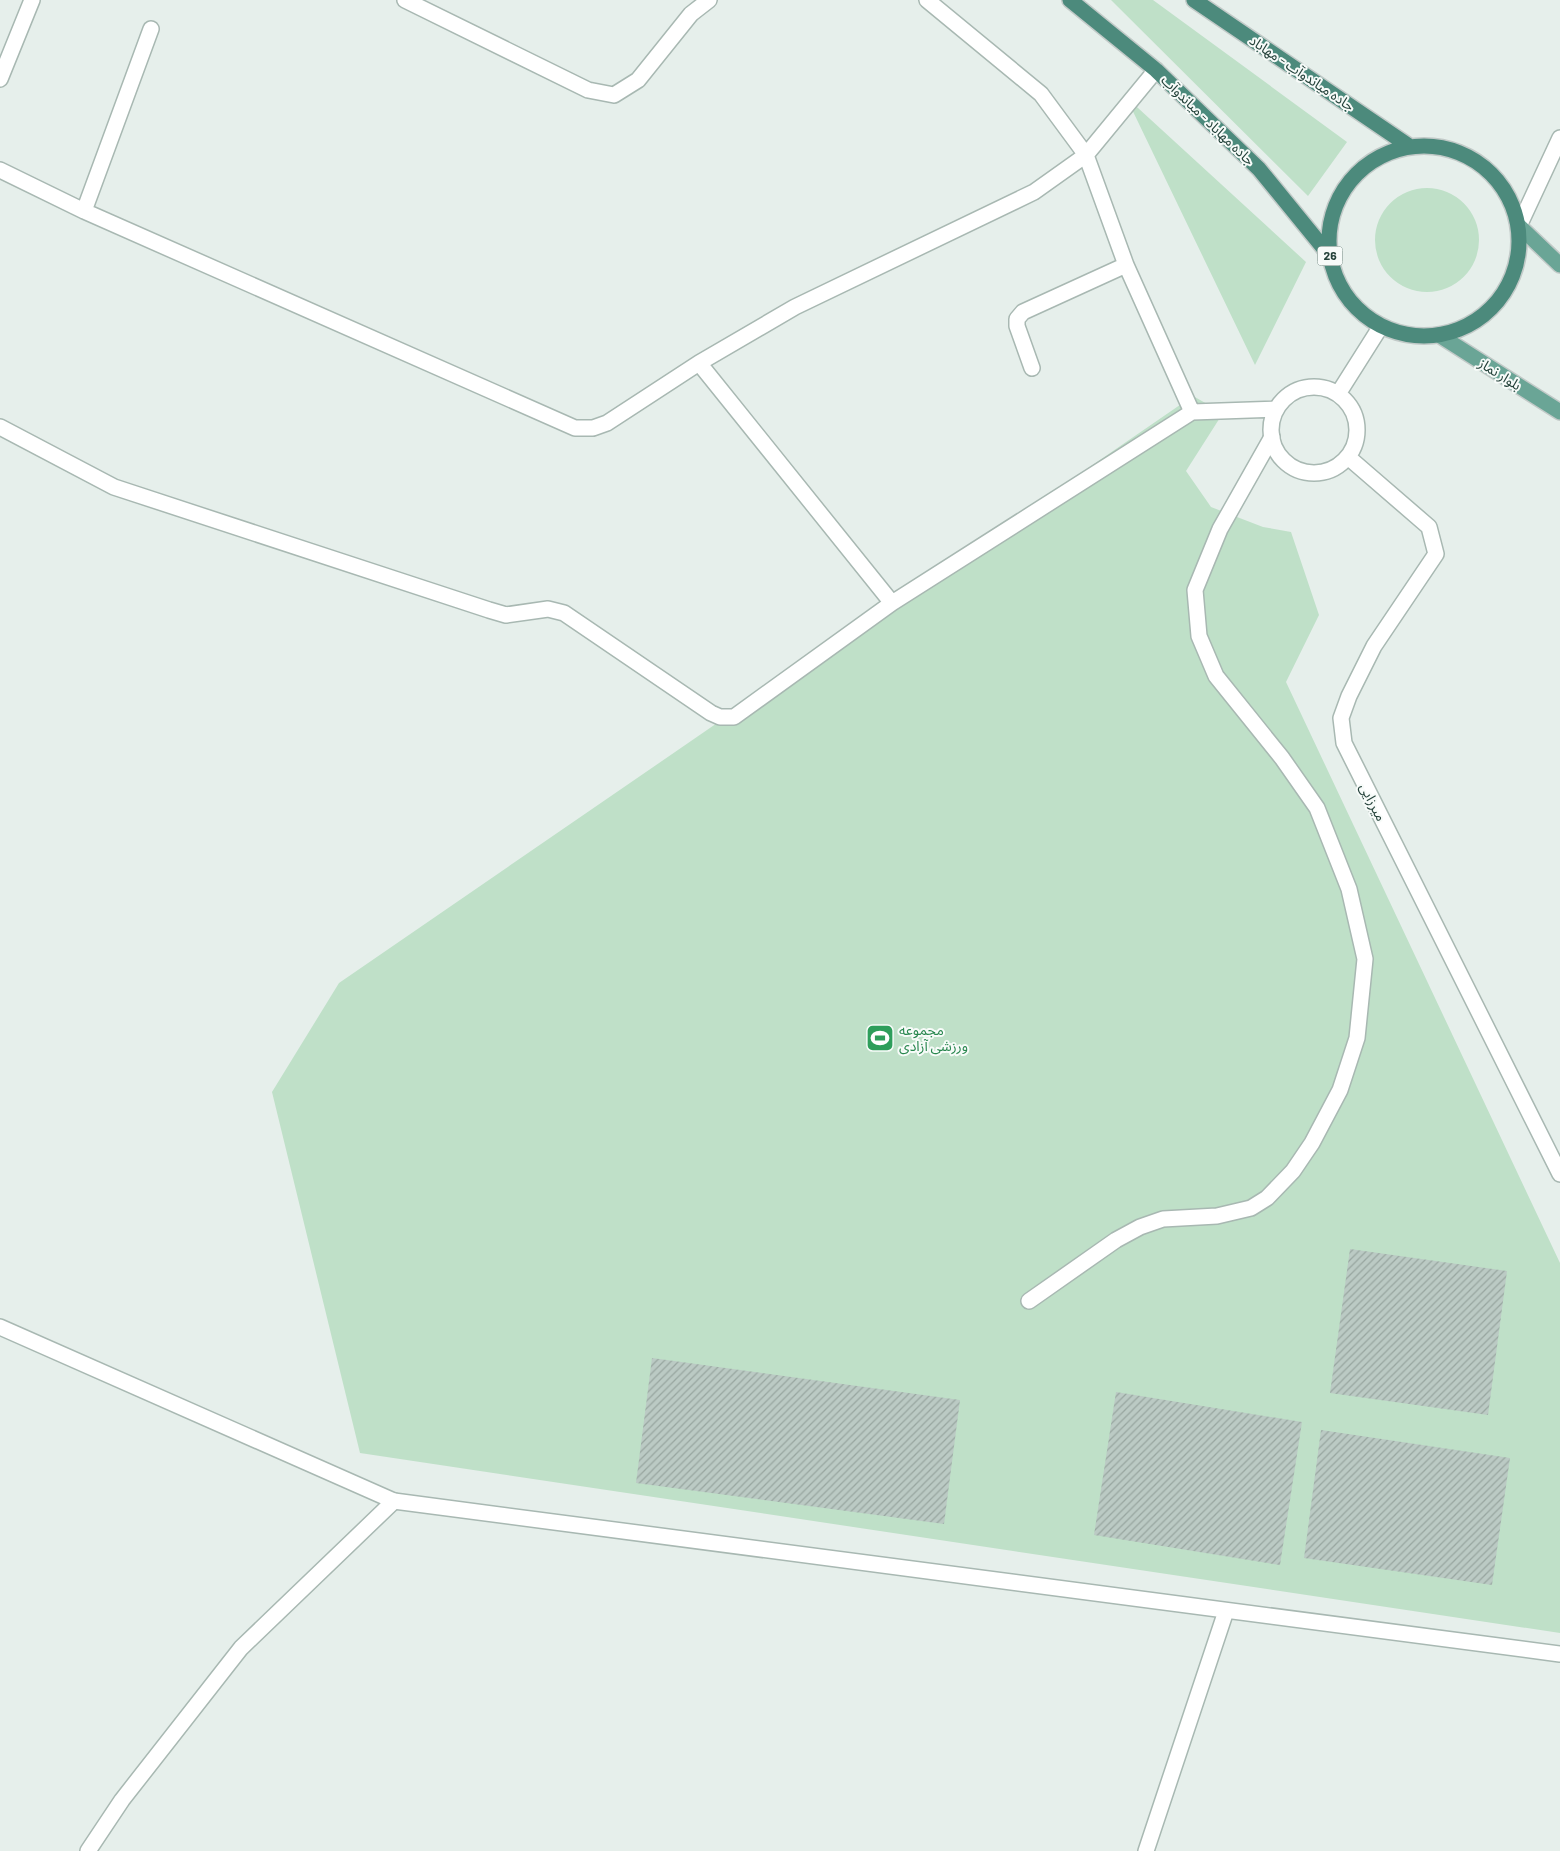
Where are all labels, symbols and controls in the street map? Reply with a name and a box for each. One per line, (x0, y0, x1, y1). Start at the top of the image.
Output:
street label: جاده میاندوآب - مهاباد (1246, 31, 1358, 115)
street label: جاده مهاباد - میاندوآب (1158, 71, 1258, 169)
road number: 26 (1318, 247, 1342, 266)
street label: بلوار نماز (1474, 353, 1525, 394)
street label: میرزایی (1356, 780, 1390, 824)
place label: مجموعه ورزشی آزادی (899, 1021, 968, 1055)
sports icon: مجموعه ورزشی آزادی (865, 1023, 895, 1053)

